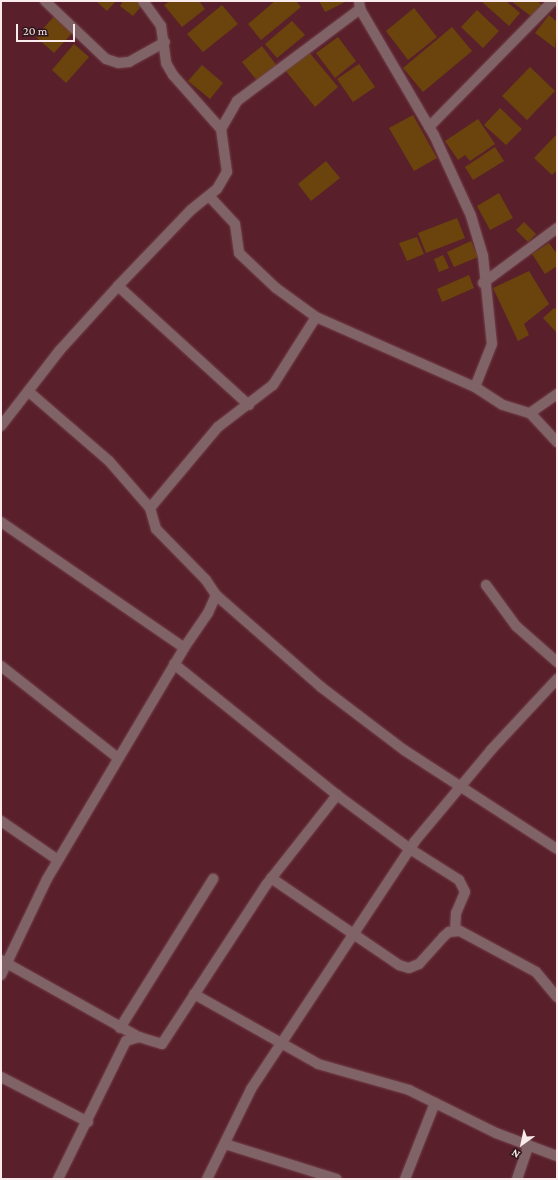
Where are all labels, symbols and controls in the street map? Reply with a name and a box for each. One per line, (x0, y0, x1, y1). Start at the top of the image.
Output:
scale bar (18, 16, 77, 42)
text: 20 m (23, 24, 47, 38)
north arrow (502, 1124, 542, 1164)
text: N (509, 1147, 522, 1161)

